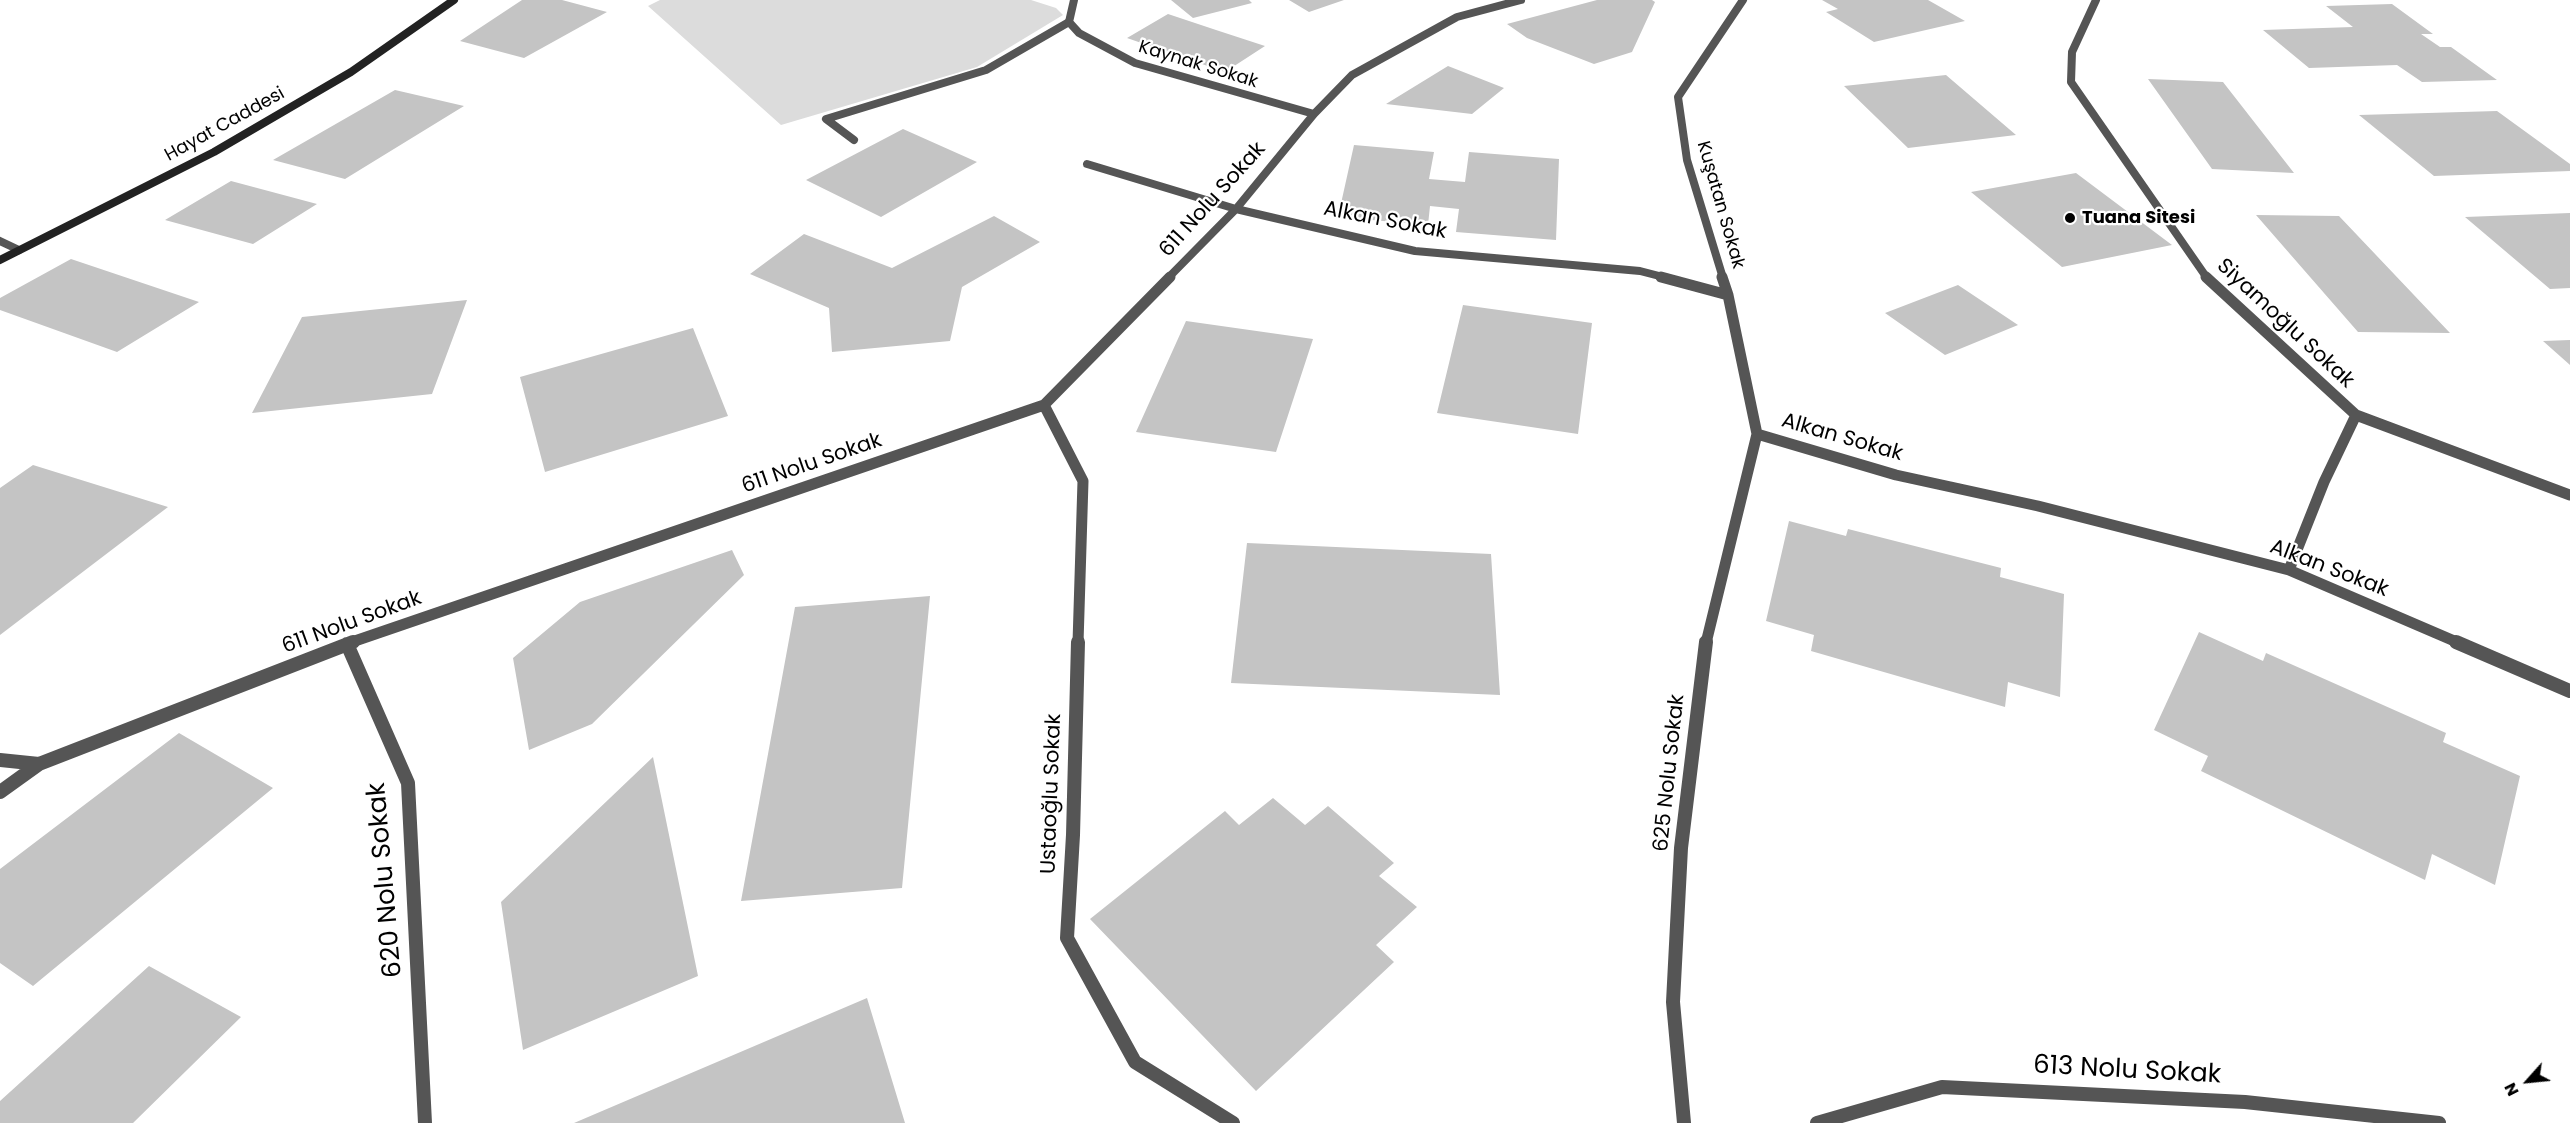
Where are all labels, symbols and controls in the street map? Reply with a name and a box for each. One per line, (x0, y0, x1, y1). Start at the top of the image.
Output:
street label: Kaynak Sokak (1136, 37, 1260, 93)
street label: Hayat Caddesi (161, 83, 289, 167)
street label: 611 Nolu Sokak (1155, 137, 1271, 263)
street label: Kuşatan Sokak (1691, 139, 1749, 271)
street label: Alkan Sokak (1321, 197, 1449, 245)
place label: Tuana Sitesi (2082, 207, 2195, 229)
marker: Tuana Sitesi (2063, 211, 2077, 225)
street label: Siyamoğlu Sokak (2211, 254, 2359, 394)
street label: Alkan Sokak (1778, 409, 1906, 467)
street label: 611 Nolu Sokak (739, 428, 885, 500)
street label: Alkan Sokak (2266, 535, 2392, 603)
street label: 611 Nolu Sokak (279, 586, 425, 660)
street label: 625 Nolu Sokak (1649, 693, 1691, 853)
street label: Ustaoğlu Sokak (1037, 713, 1067, 875)
street label: 620 Nolu Sokak (362, 781, 410, 979)
street label: 613 Nolu Sokak (2032, 1050, 2222, 1092)
north arrow (2498, 1051, 2558, 1111)
text: N (2499, 1079, 2525, 1100)

